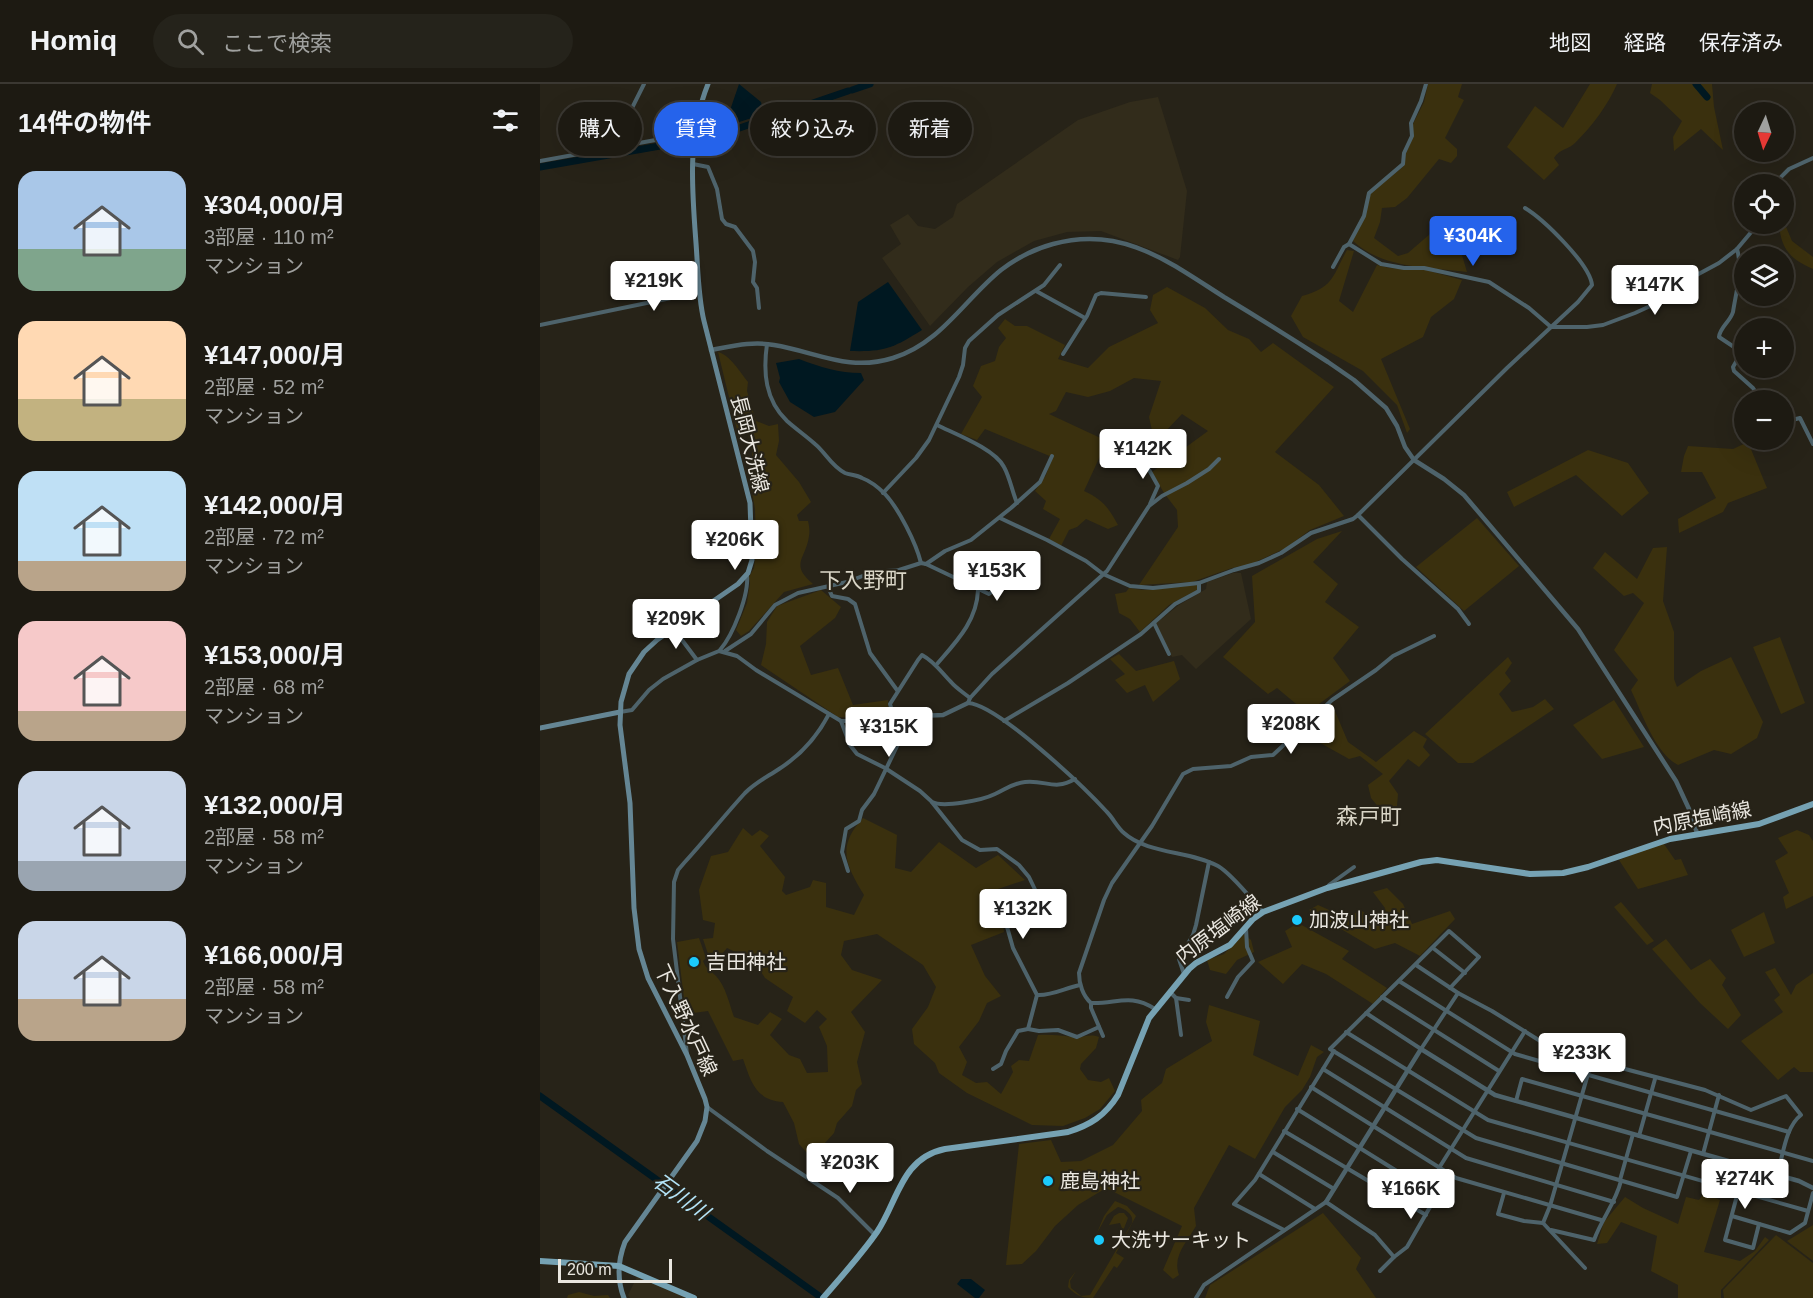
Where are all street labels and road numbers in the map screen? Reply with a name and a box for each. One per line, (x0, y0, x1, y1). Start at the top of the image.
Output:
street label: 長岡大洗線 (727, 393, 773, 495)
street label: 内原塩崎線 (1651, 798, 1753, 838)
street label: 内原塩崎線 (1171, 890, 1265, 968)
street label: 下入野水戸線 (651, 961, 721, 1079)

